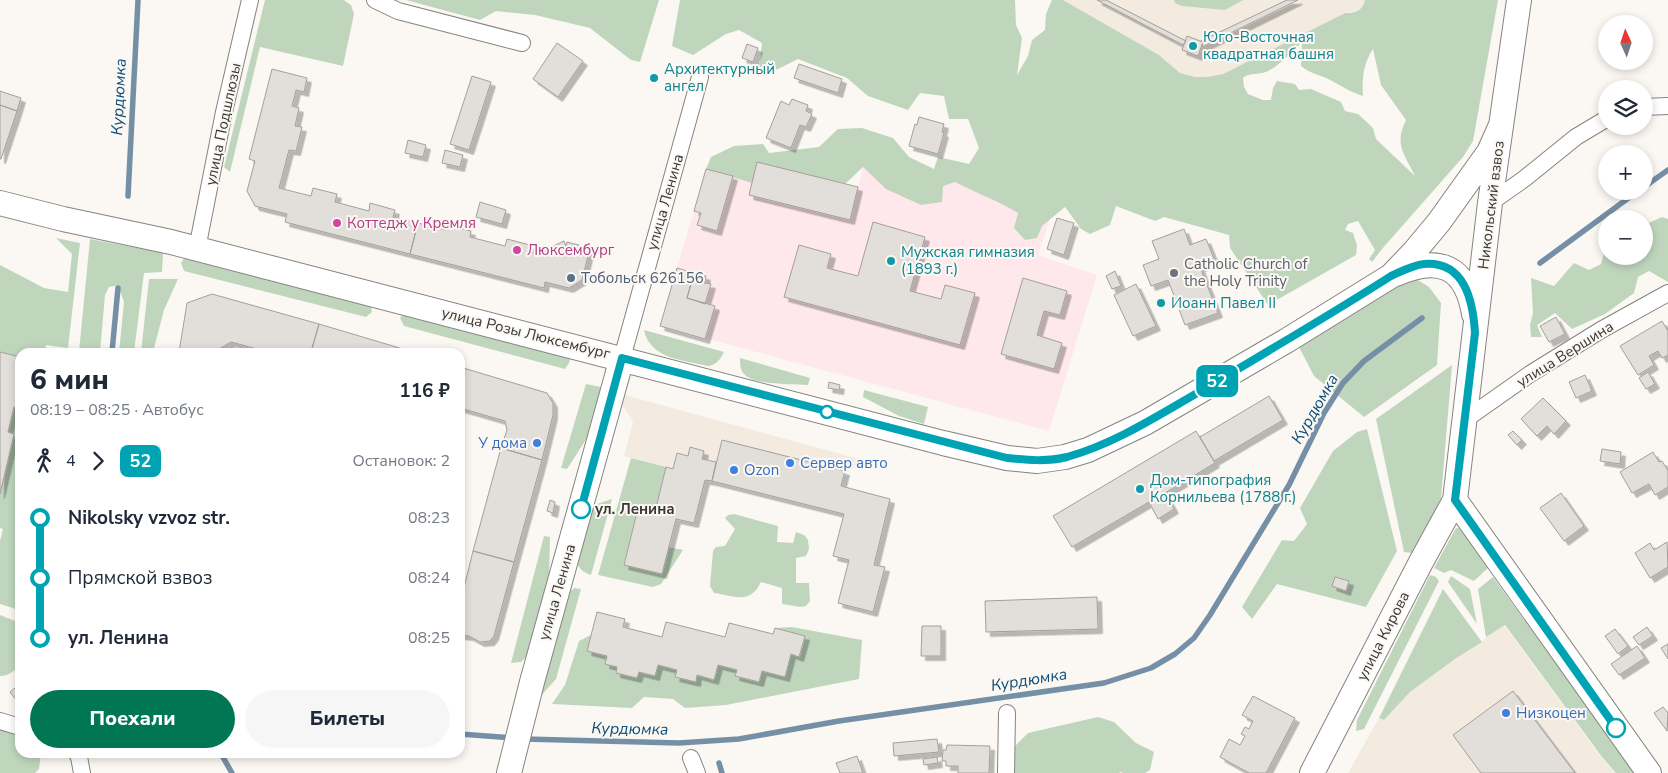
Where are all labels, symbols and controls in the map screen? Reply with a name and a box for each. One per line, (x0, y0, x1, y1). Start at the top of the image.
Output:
north arrow (1598, 15, 1652, 70)
map controls (1598, 15, 1653, 265)
place label: Юго-Восточная квадратная башня (1203, 27, 1334, 64)
marker: Юго-Восточная квадратная башня (1187, 40, 1199, 52)
water label: Курдюмка (106, 58, 132, 136)
place label: Архитектурный ангел (664, 59, 775, 96)
street label: улица Подшлюзы (200, 61, 246, 187)
marker: Архитектурный ангел (648, 72, 660, 84)
button: layers (1598, 80, 1653, 135)
street label: Никольский взвоз (1473, 140, 1509, 270)
button: + (1598, 145, 1653, 200)
street label: улица Ленина (642, 151, 688, 253)
button: − (1598, 210, 1653, 265)
place label: Коттедж у Кремля (347, 213, 476, 233)
marker: Коттедж у Кремля (331, 217, 343, 229)
place label: Люксембург (527, 240, 615, 260)
place label: Мужская гимназия (1893 г.) (901, 242, 1035, 279)
marker: Люксембург (511, 244, 523, 256)
place label: Catholic Church of the Holy Trinity (1184, 254, 1309, 291)
marker: Мужская гимназия (1893 г.) (885, 255, 897, 267)
marker: Catholic Church of the Holy Trinity (1168, 267, 1180, 279)
place label: Тобольск 626156 (581, 268, 704, 288)
marker: Тобольск 626156 (565, 272, 577, 284)
place label: Иоанн Павел II (1171, 293, 1276, 313)
marker: Иоанн Павел II (1155, 297, 1167, 309)
street label: улица Розы Люксембург (440, 302, 613, 364)
street label: улица Вершина (1513, 316, 1617, 392)
text: 6 мин (30, 361, 109, 399)
line badge: 52 (1194, 365, 1240, 397)
text: 52 (1206, 369, 1228, 393)
water label: Курдюмка (1286, 370, 1344, 448)
text: 116 ₽ (399, 378, 450, 404)
text: 08:19 – 08:25 · Автобус (30, 399, 204, 421)
unlabelled marker (820, 405, 834, 419)
place label: У дома (477, 433, 527, 453)
marker: У дома (531, 437, 543, 449)
icon: walk (30, 447, 58, 475)
icon: forward (84, 447, 112, 475)
text: 52 (130, 449, 151, 473)
text: 4 (66, 450, 76, 472)
text: Остановок: 2 (352, 450, 450, 472)
place label: Сервер авто (800, 453, 888, 473)
marker: Сервер авто (784, 457, 796, 469)
place label: Ozon (744, 460, 779, 480)
marker: Ozon (728, 464, 740, 476)
place label: Дом-типография Корнильева (1788 г.) (1150, 470, 1297, 507)
marker: Дом-типография Корнильева (1788 г.) (1134, 483, 1146, 495)
marker: ул. Ленина (571, 499, 591, 519)
place label: ул. Ленина (595, 499, 675, 519)
text: Nikolsky vzvoz str. (68, 505, 230, 531)
text: 08:23 (408, 507, 450, 529)
street label: улица Ленина (534, 541, 580, 643)
text: Прямской взвоз (68, 565, 213, 591)
text: 08:24 (408, 567, 450, 589)
street label: улица Кирова (1352, 588, 1414, 684)
text: ул. Ленина (68, 625, 169, 651)
text: 08:25 (408, 627, 450, 649)
water label: Курдюмка (989, 663, 1069, 697)
button: Поехали (30, 690, 235, 748)
button: Билеты (245, 690, 450, 748)
place label: Низкоцен (1516, 703, 1586, 723)
marker: Низкоцен (1500, 707, 1512, 719)
water label: Курдюмка (591, 717, 669, 741)
unlabelled marker (1606, 718, 1626, 738)

